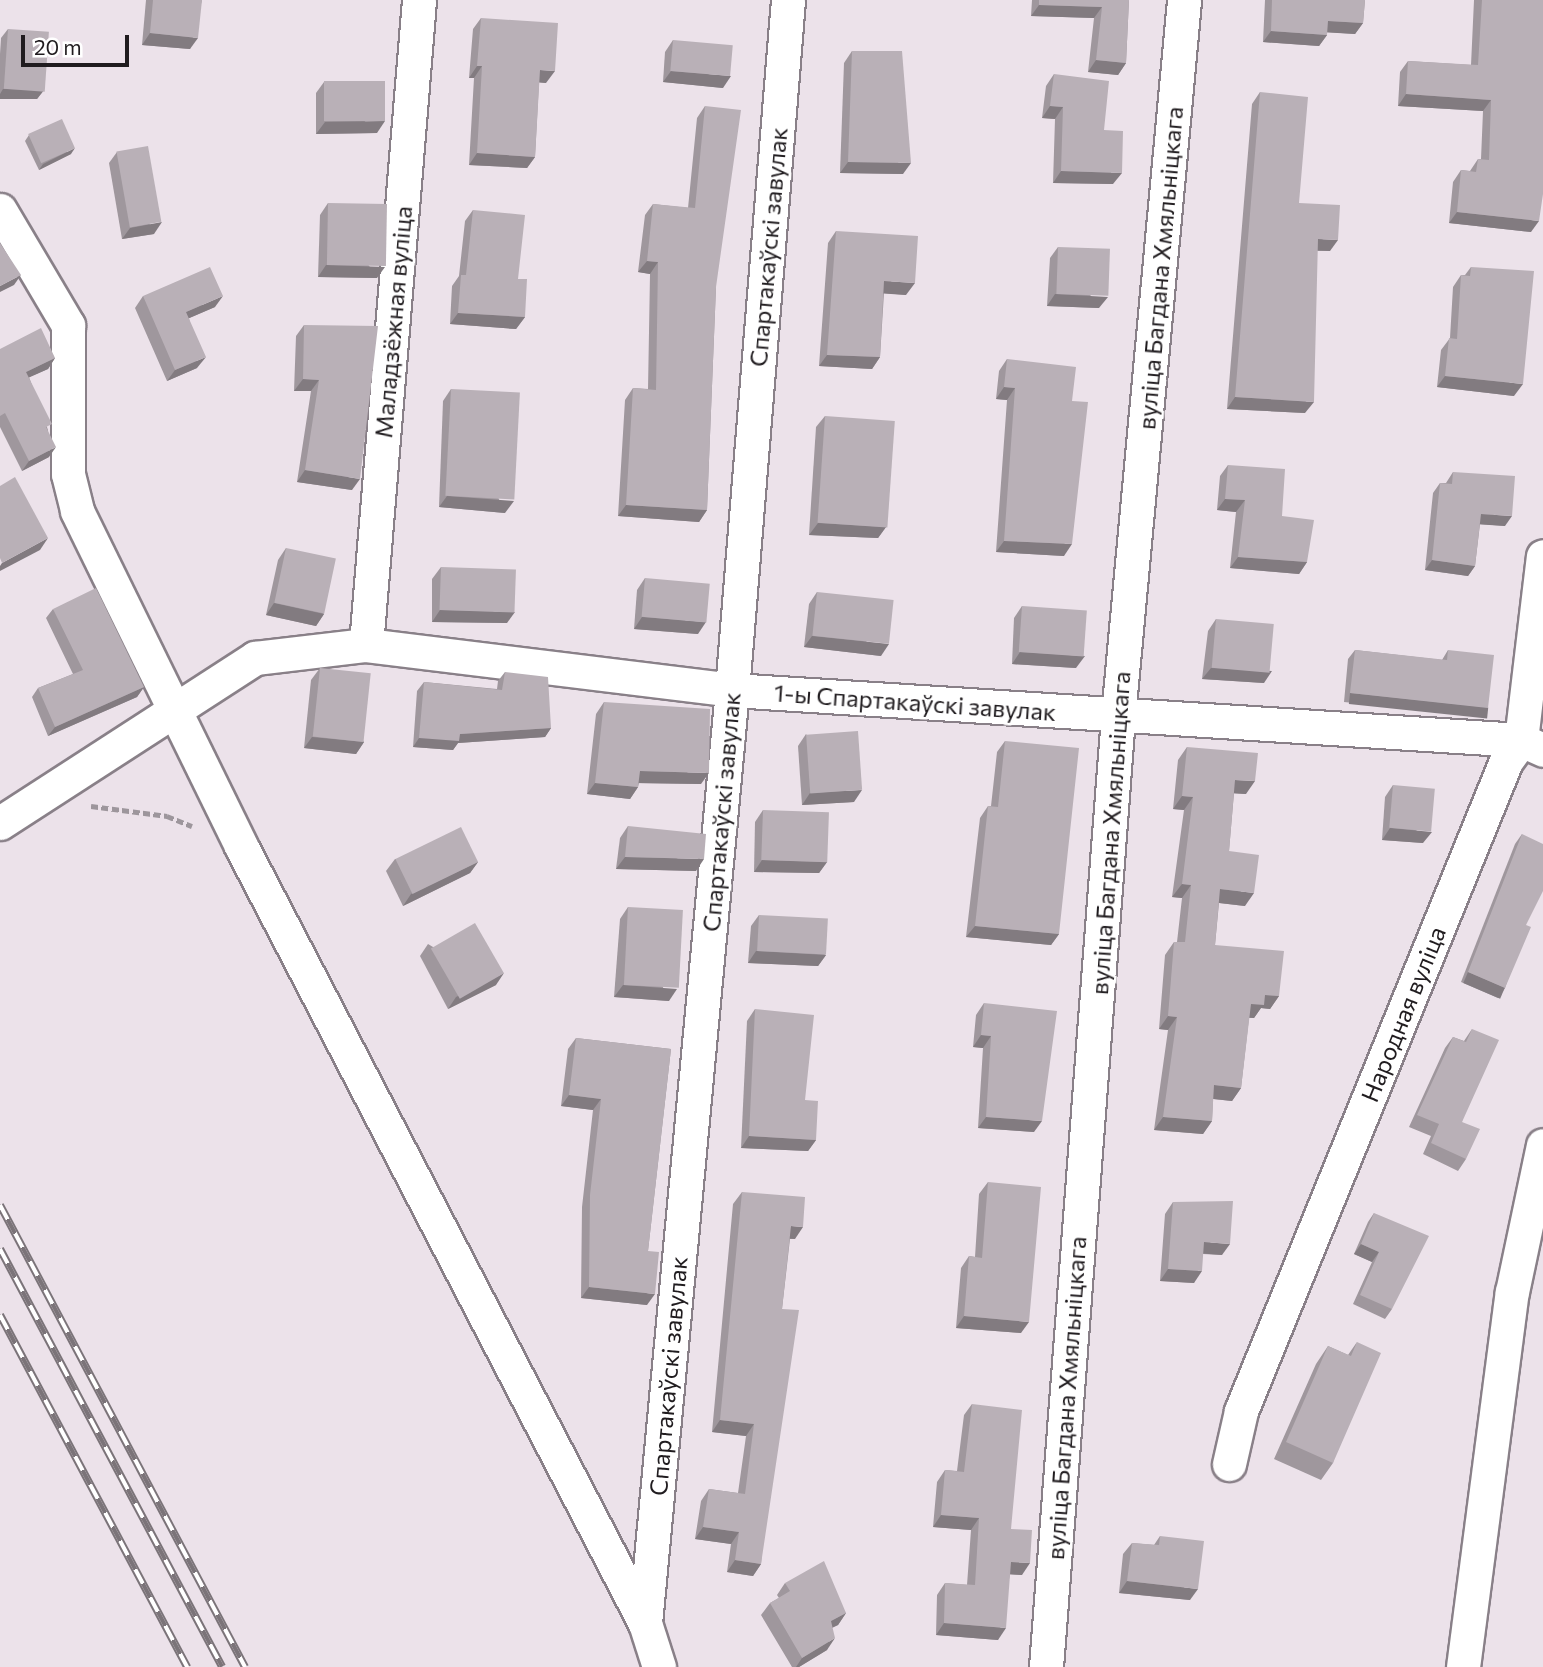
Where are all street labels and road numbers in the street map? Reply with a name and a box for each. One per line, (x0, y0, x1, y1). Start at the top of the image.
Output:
street label: вуліца Багдана Хмяльніцкага (1132, 105, 1188, 431)
street label: Спартакаўскі завулак (743, 126, 793, 368)
street label: Маладзёжная вуліца (369, 205, 417, 439)
street label: вуліца Багдана Хмяльніцкага (1084, 670, 1136, 996)
street label: 1-ы Спартакаўскі завулак (773, 678, 1057, 726)
street label: Спартакаўскі завулак (696, 691, 746, 933)
street label: Народная вуліца (1355, 922, 1451, 1106)
street label: вуліца Багдана Хмяльніцкага (1040, 1235, 1092, 1561)
street label: Спартакаўскі завулак (643, 1255, 693, 1497)

